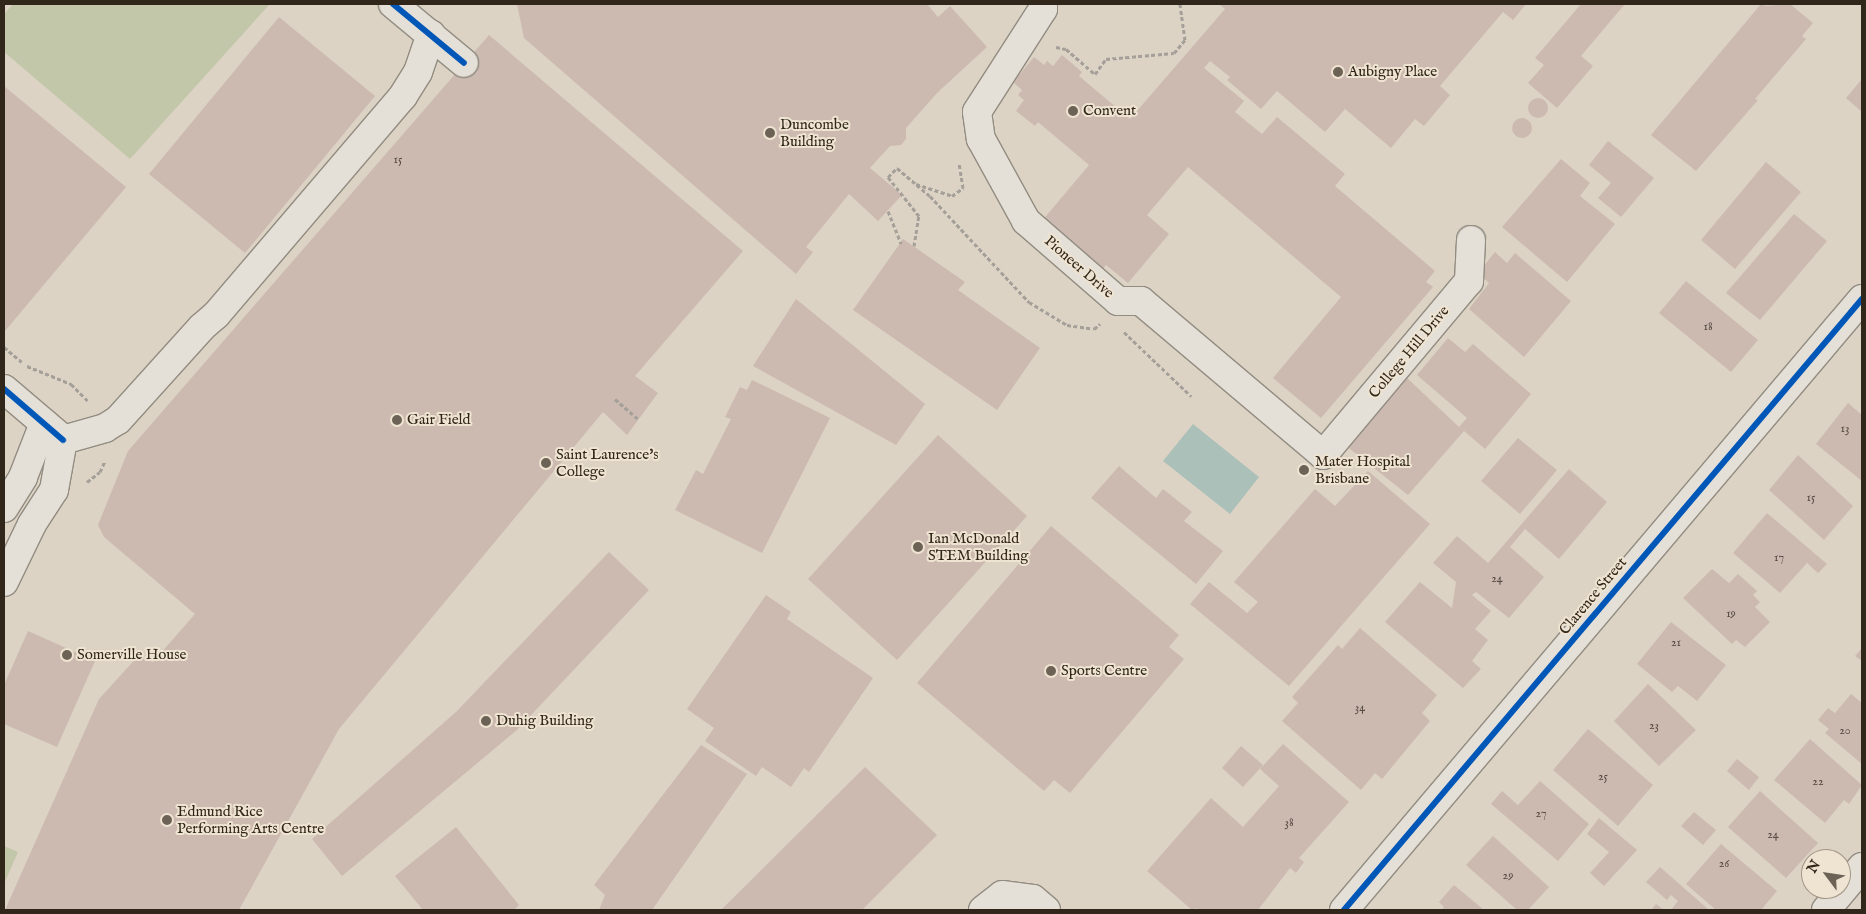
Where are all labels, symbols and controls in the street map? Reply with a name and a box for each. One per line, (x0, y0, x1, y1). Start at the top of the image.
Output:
place label: Aubigny Place (1348, 63, 1437, 81)
marker: Aubigny Place (1332, 66, 1344, 78)
place label: Convent (1083, 102, 1136, 120)
marker: Convent (1067, 105, 1079, 117)
place label: Duncombe Building (780, 115, 849, 150)
marker: Duncombe Building (764, 127, 776, 139)
house number: 15 (394, 153, 402, 167)
street label: Pioneer Drive (1041, 232, 1117, 302)
street label: College Hill Drive (1365, 302, 1453, 402)
house number: 18 (1703, 320, 1713, 334)
place label: Gair Field (407, 411, 471, 429)
marker: Gair Field (391, 414, 403, 426)
house number: 13 (1841, 422, 1849, 436)
place label: Saint Laurence's College (556, 445, 658, 480)
place label: Mater Hospital Brisbane (1315, 452, 1410, 487)
marker: Saint Laurence's College (540, 457, 552, 469)
marker: Mater Hospital Brisbane (1297, 463, 1311, 477)
house number: 15 (1807, 491, 1815, 505)
place label: Ian McDonald STEM Building (928, 529, 1028, 564)
marker: Ian McDonald STEM Building (912, 541, 924, 553)
house number: 17 (1774, 551, 1784, 565)
street label: Clarence Street (1555, 554, 1631, 638)
house number: 24 (1491, 572, 1503, 586)
house number: 19 (1726, 607, 1736, 621)
house number: 21 (1671, 636, 1681, 650)
place label: Somerville House (77, 646, 186, 664)
marker: Somerville House (61, 649, 73, 661)
place label: Sports Centre (1061, 662, 1147, 680)
marker: Sports Centre (1045, 665, 1057, 677)
house number: 34 (1355, 701, 1365, 715)
place label: Duhig Building (496, 712, 593, 730)
marker: Duhig Building (480, 715, 492, 727)
house number: 23 (1649, 719, 1659, 733)
house number: 20 (1839, 724, 1851, 738)
house number: 25 (1598, 770, 1608, 784)
house number: 22 (1812, 775, 1824, 789)
place label: Edmund Rice Performing Arts Centre (177, 802, 324, 837)
house number: 27 (1535, 807, 1547, 821)
marker: Edmund Rice Performing Arts Centre (161, 814, 173, 826)
house number: 38 (1284, 816, 1294, 830)
house number: 24 (1767, 828, 1779, 842)
north arrow (1801, 849, 1851, 899)
house number: 26 (1719, 857, 1729, 871)
text: N (1803, 857, 1825, 877)
house number: 29 (1503, 869, 1513, 883)

